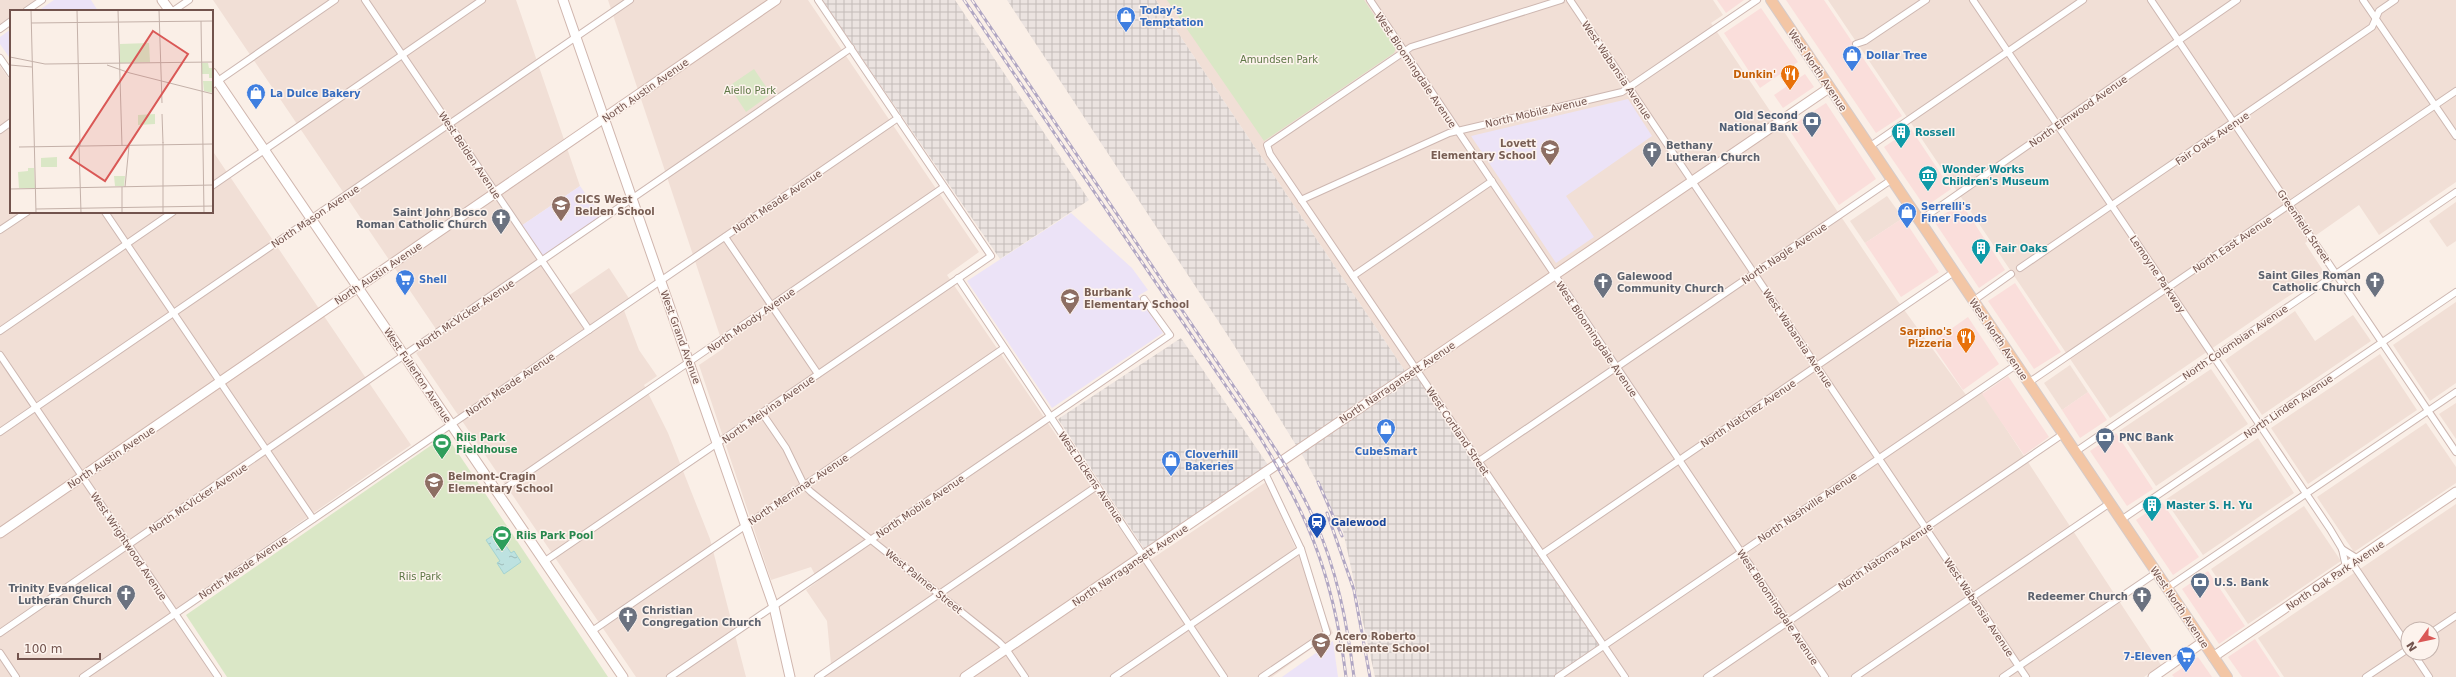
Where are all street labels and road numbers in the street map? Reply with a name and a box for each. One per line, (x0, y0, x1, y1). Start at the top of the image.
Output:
street label: West Bloomingdale Avenue (1373, 11, 1458, 130)
street label: West Wabansia Avenue (1579, 19, 1654, 122)
street label: West North Avenue (1786, 27, 1849, 113)
street label: North Austin Avenue (600, 56, 691, 124)
street label: North Elmwood Avenue (2027, 73, 2129, 149)
street label: North Mobile Avenue (1484, 95, 1588, 130)
street label: West Belden Avenue (436, 110, 503, 201)
street label: Fair Oaks Avenue (2173, 110, 2251, 167)
street label: North Meade Avenue (731, 168, 824, 235)
street label: North Mason Avenue (269, 183, 361, 250)
street label: Greenfield Street (2275, 188, 2332, 265)
street label: North East Avenue (2191, 214, 2274, 275)
street label: North Nagle Avenue (1740, 221, 1829, 286)
street label: Lemoyne Parkway (2128, 234, 2188, 315)
street label: North Austin Avenue (333, 240, 424, 307)
street label: North McVicker Avenue (414, 277, 517, 351)
street label: West Bloomingdale Avenue (1554, 280, 1639, 399)
street label: North Moody Avenue (705, 286, 797, 355)
street label: West Wabansia Avenue (1760, 287, 1835, 390)
street label: West Grand Avenue (658, 289, 703, 385)
street label: West North Avenue (1967, 296, 2030, 382)
street label: North Colombian Avenue (2180, 303, 2290, 382)
street label: West Fullerton Avenue (382, 326, 453, 425)
street label: North Narragansett Avenue (1337, 339, 1457, 425)
street label: North Meade Avenue (464, 351, 557, 418)
street label: North Linden Avenue (2242, 372, 2335, 440)
street label: North Melvina Avenue (720, 373, 817, 446)
street label: North Natchez Avenue (1699, 377, 1798, 449)
street label: West Cortland Street (1424, 385, 1491, 478)
street label: North Austin Avenue (66, 424, 157, 491)
street label: West Dickens Avenue (1056, 430, 1125, 525)
street label: North Merrimac Avenue (746, 452, 850, 527)
street label: North McVicker Avenue (147, 461, 250, 535)
street label: North Nashville Avenue (1756, 470, 1859, 545)
street label: North Mobile Avenue (874, 473, 967, 540)
street label: West Wrightwood Avenue (88, 490, 169, 602)
street label: North Natoma Avenue (1836, 521, 1934, 592)
street label: North Narragansett Avenue (1070, 522, 1190, 608)
street label: North Meade Avenue (197, 534, 290, 601)
street label: North Oak Park Avenue (2284, 538, 2386, 612)
street label: West Palmer Street (883, 547, 964, 616)
street label: West Bloomingdale Avenue (1735, 548, 1820, 667)
street label: West Wabansia Avenue (1941, 556, 2016, 659)
street label: West North Avenue (2148, 564, 2211, 650)

